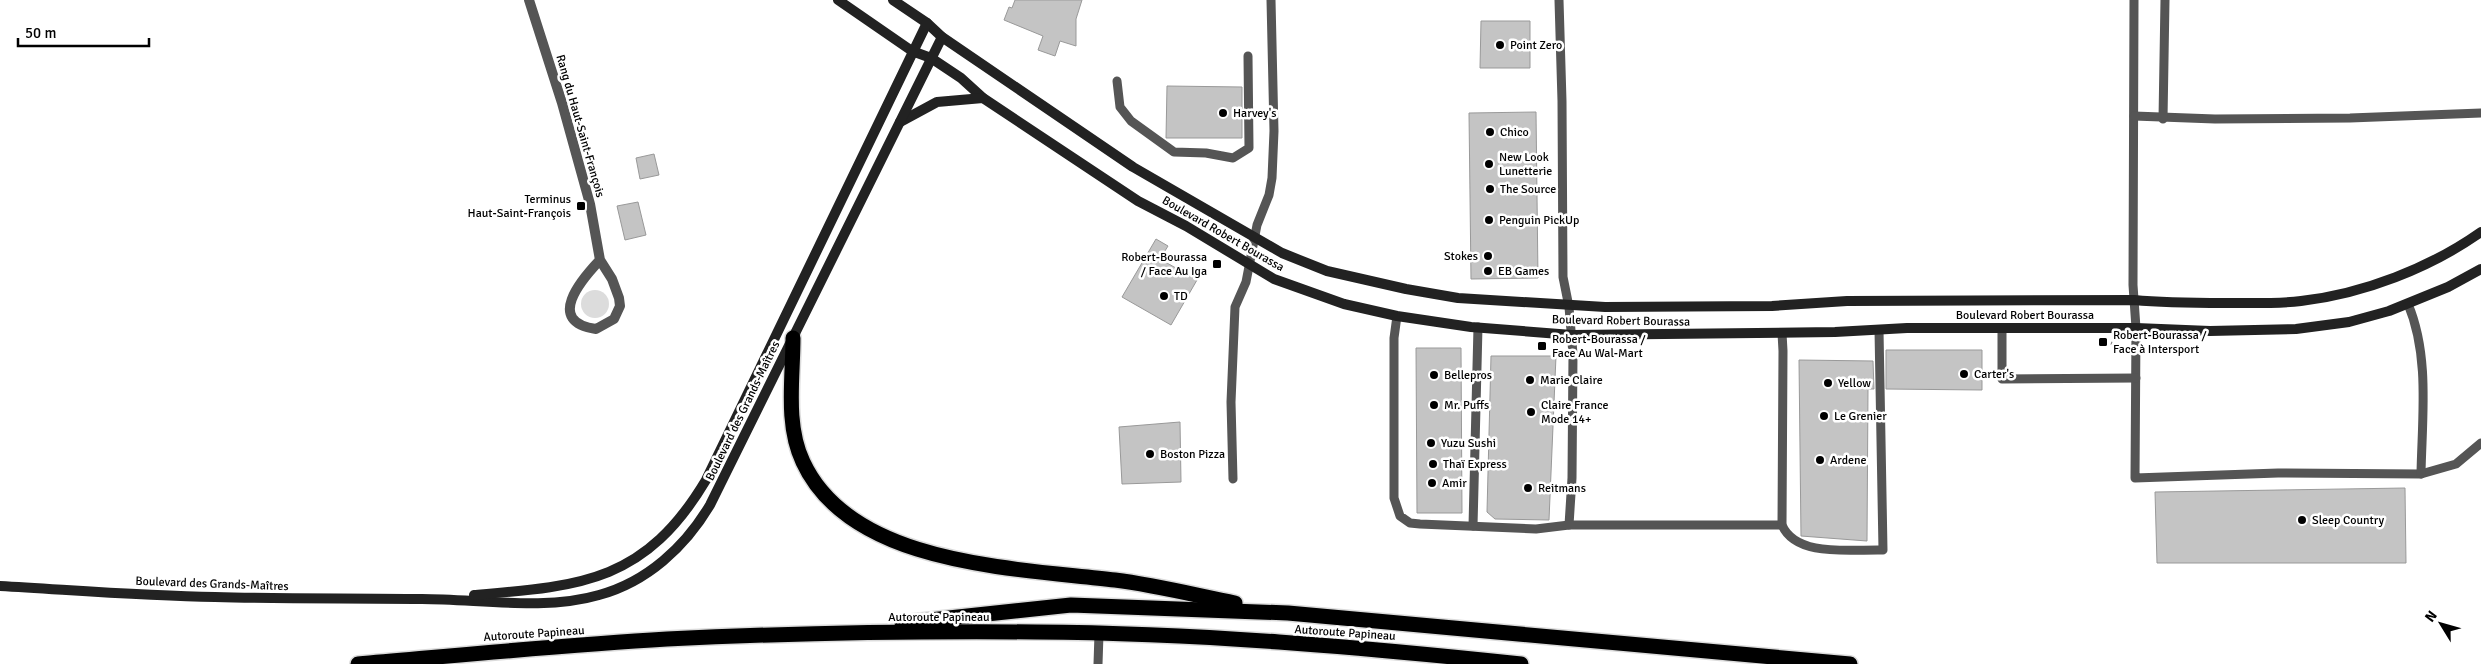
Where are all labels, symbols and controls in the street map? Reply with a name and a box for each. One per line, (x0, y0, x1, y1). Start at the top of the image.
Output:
scale bar (18, 15, 149, 47)
text: 50 m (25, 24, 56, 42)
place label: Point Zero (1510, 38, 1562, 53)
marker: Point Zero (1494, 39, 1506, 51)
street label: Rang du Haut-Saint-François (552, 53, 608, 199)
place label: Harvey's (1233, 106, 1276, 121)
marker: Harvey's (1217, 107, 1229, 119)
place label: Chico (1500, 125, 1529, 140)
marker: Chico (1484, 126, 1496, 138)
place label: New Look Lunetterie (1499, 150, 1552, 179)
marker: New Look Lunetterie (1483, 158, 1495, 170)
place label: The Source (1500, 182, 1556, 197)
marker: The Source (1484, 183, 1496, 195)
place label: Terminus Haut-Saint-François (468, 192, 571, 221)
street label: Boulevard Robert Bourassa (1159, 193, 1287, 275)
marker: Terminus Haut-Saint-François (575, 200, 587, 212)
place label: Penguin PickUp (1499, 213, 1579, 228)
marker: Penguin PickUp (1483, 214, 1495, 226)
place label: Stokes (1444, 249, 1478, 264)
place label: Robert-Bourassa / Face Au Iga (1121, 250, 1207, 279)
marker: Stokes (1482, 250, 1494, 262)
marker: Robert-Bourassa / Face Au Iga (1211, 258, 1223, 270)
place label: EB Games (1498, 264, 1549, 279)
marker: EB Games (1482, 265, 1494, 277)
place label: TD (1174, 289, 1188, 304)
marker: TD (1158, 290, 1170, 302)
street label: Boulevard Robert Bourassa (1956, 308, 2094, 323)
street label: Boulevard Robert Bourassa (1552, 312, 1690, 330)
place label: Robert-Bourassa / Face à Intersport (2113, 328, 2206, 357)
place label: Robert-Bourassa / Face Au Wal-Mart (1552, 332, 1645, 361)
marker: Robert-Bourassa / Face à Intersport (2097, 336, 2109, 348)
street label: Boulevard des Grands-Maîtres (703, 339, 783, 483)
marker: Robert-Bourassa / Face Au Wal-Mart (1536, 340, 1548, 352)
place label: Carter's (1974, 367, 2014, 382)
place label: Bellepros (1444, 368, 1492, 383)
marker: Carter's (1958, 368, 1970, 380)
marker: Bellepros (1428, 369, 1440, 381)
place label: Marie Claire (1540, 373, 1603, 388)
marker: Marie Claire (1524, 374, 1536, 386)
place label: Yellow (1838, 376, 1871, 391)
marker: Yellow (1822, 377, 1834, 389)
place label: Mr. Puffs (1444, 398, 1489, 413)
place label: Claire France Mode 14+ (1541, 398, 1609, 427)
marker: Mr. Puffs (1428, 399, 1440, 411)
marker: Claire France Mode 14+ (1525, 406, 1537, 418)
place label: Le Grenier (1834, 409, 1887, 424)
marker: Le Grenier (1818, 410, 1830, 422)
place label: Yuzu Sushi (1441, 436, 1496, 451)
marker: Yuzu Sushi (1425, 437, 1437, 449)
place label: Boston Pizza (1160, 447, 1225, 462)
marker: Boston Pizza (1144, 448, 1156, 460)
place label: Ardene (1830, 453, 1867, 468)
marker: Ardene (1814, 454, 1826, 466)
place label: Thaï Express (1443, 457, 1507, 472)
marker: Thaï Express (1427, 458, 1439, 470)
place label: Amir (1442, 476, 1467, 491)
marker: Amir (1426, 477, 1438, 489)
place label: Reitmans (1538, 481, 1586, 496)
marker: Reitmans (1522, 482, 1534, 494)
place label: Sleep Country (2312, 513, 2385, 528)
marker: Sleep Country (2296, 514, 2308, 526)
street label: Boulevard des Grands-Maîtres (135, 574, 289, 594)
north arrow (2416, 599, 2466, 649)
text: N (2421, 607, 2441, 625)
street label: Autoroute Papineau (888, 610, 990, 625)
street label: Autoroute Papineau (1294, 622, 1396, 644)
street label: Autoroute Papineau (483, 623, 585, 645)

